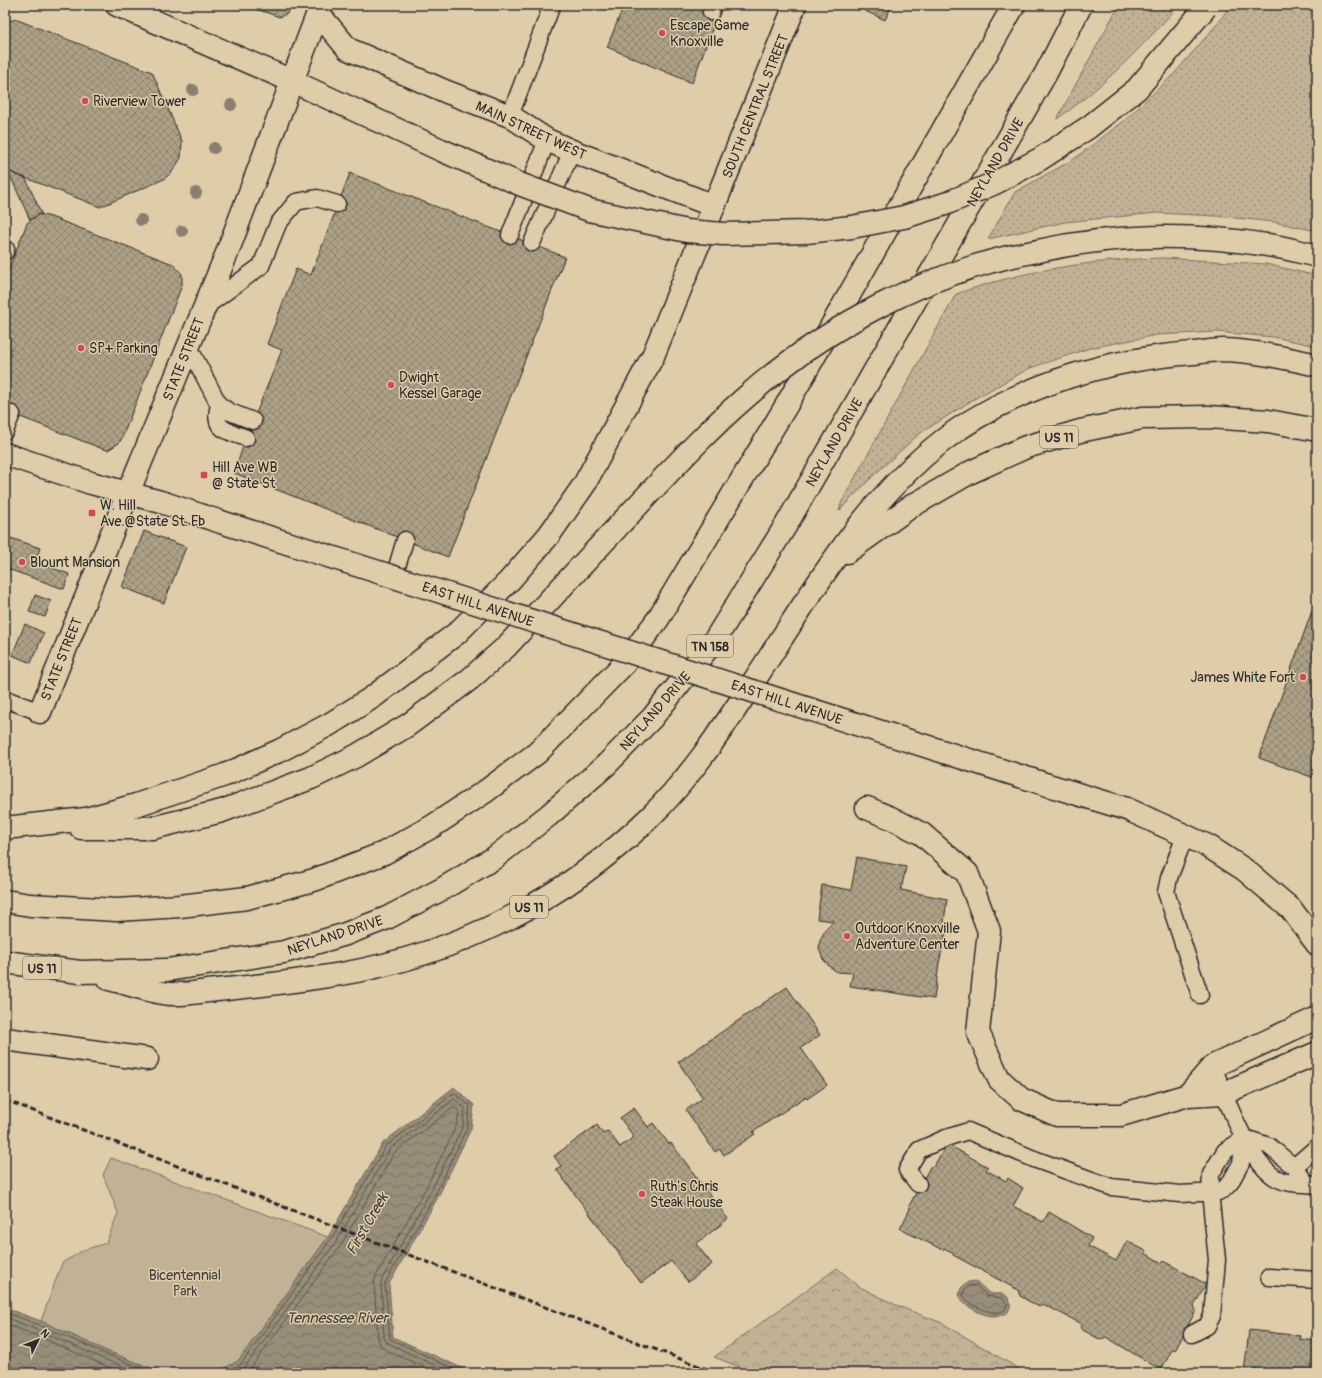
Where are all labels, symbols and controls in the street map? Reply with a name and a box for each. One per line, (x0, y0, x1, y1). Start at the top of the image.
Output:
place label: Escape Game Knoxville (670, 17, 749, 50)
marker: Escape Game Knoxville (657, 28, 667, 38)
street label: SOUTH CENTRAL STREET (719, 31, 792, 181)
place label: Riverview Tower (93, 93, 186, 110)
marker: Riverview Tower (80, 96, 90, 106)
street label: MAIN STREET WEST (473, 97, 589, 164)
street label: NEYLAND DRIVE (963, 115, 1028, 210)
street label: STATE STREET (159, 315, 208, 403)
place label: SP+ Parking (89, 340, 158, 357)
marker: SP+ Parking (76, 343, 86, 353)
place label: Dwight Kessel Garage (399, 369, 481, 402)
marker: Dwight Kessel Garage (386, 380, 396, 390)
street label: NEYLAND DRIVE (802, 395, 867, 490)
road number: US 11 (1040, 426, 1078, 448)
place label: Hill Ave WB @ State St (212, 459, 277, 492)
marker: Hill Ave WB @ State St (199, 470, 209, 480)
place label: W. Hill Ave.@State St. Eb (100, 497, 205, 530)
marker: W. Hill Ave.@State St. Eb (87, 508, 97, 518)
place label: Blount Mansion (30, 554, 120, 571)
marker: Blount Mansion (17, 557, 27, 567)
street label: EAST HILL AVENUE (420, 578, 536, 631)
street label: STATE STREET (37, 615, 86, 703)
road number: TN 158 (687, 635, 733, 657)
street label: NEYLAND DRIVE (616, 668, 694, 755)
place label: James White Fort (1191, 669, 1295, 686)
marker: James White Fort (1298, 672, 1308, 682)
street label: EAST HILL AVENUE (729, 676, 845, 729)
road number: US 11 (510, 896, 548, 918)
street label: NEYLAND DRIVE (285, 912, 385, 959)
place label: Outdoor Knoxville Adventure Center (855, 920, 960, 953)
marker: Outdoor Knoxville Adventure Center (842, 931, 852, 941)
road number: US 11 (23, 957, 61, 979)
place label: Ruth's Chris Steak House (650, 1178, 723, 1211)
water label: First Creek (342, 1188, 394, 1259)
marker: Ruth's Chris Steak House (637, 1189, 647, 1199)
park label: Bicentennial Park (149, 1267, 221, 1300)
water label: Tennessee River (286, 1309, 389, 1328)
north arrow (18, 1320, 58, 1360)
text: N (38, 1326, 53, 1341)

